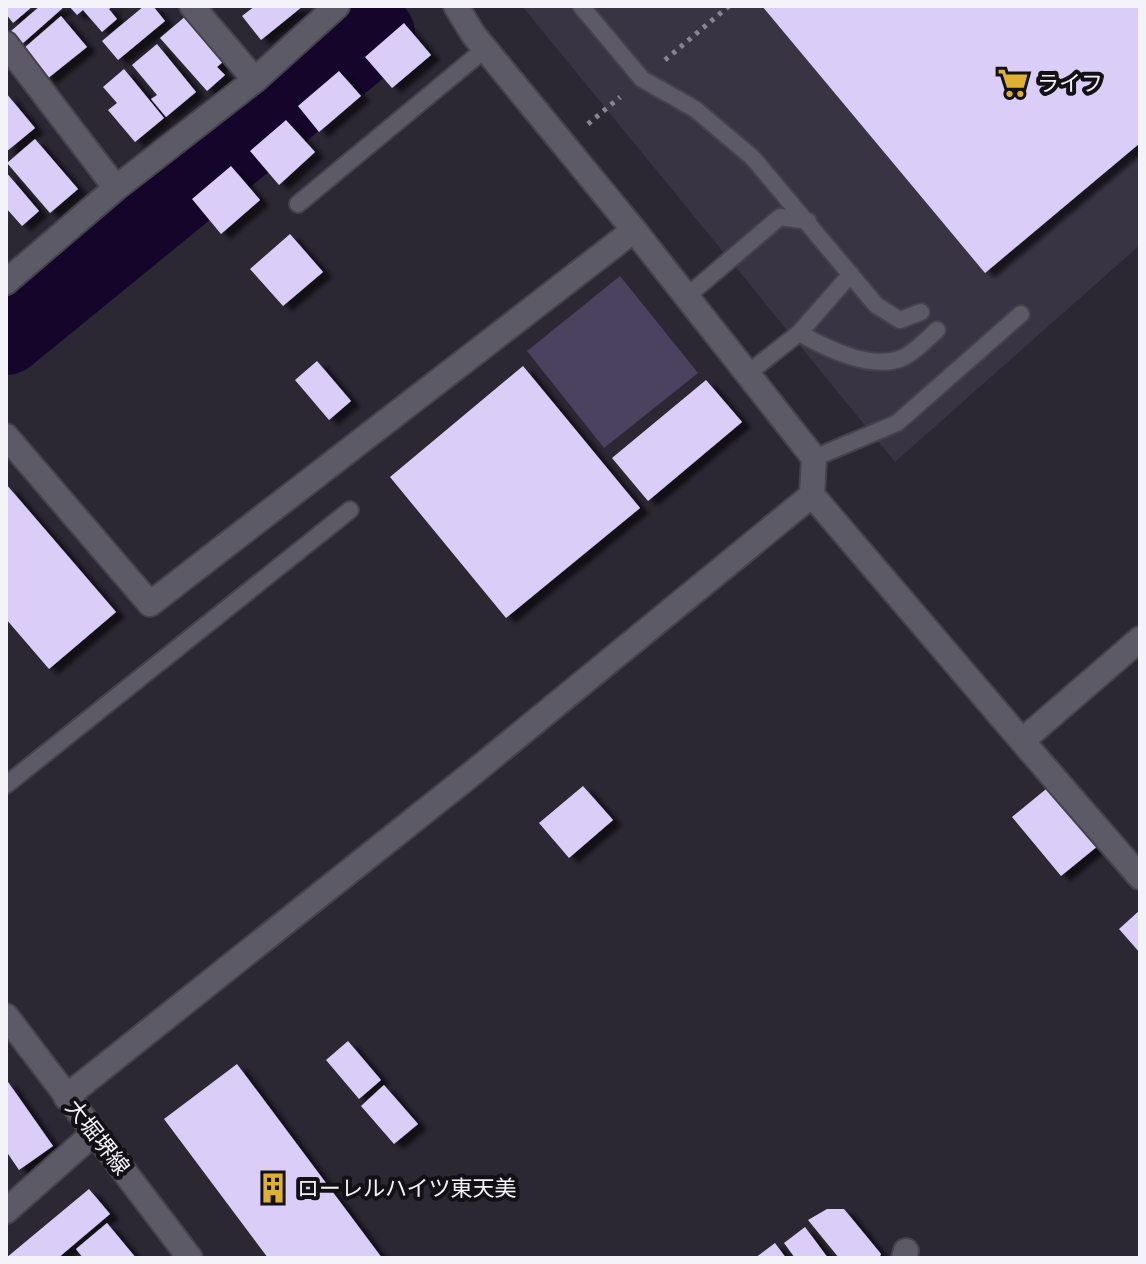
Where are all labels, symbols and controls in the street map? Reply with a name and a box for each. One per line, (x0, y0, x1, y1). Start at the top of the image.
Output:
supermarket icon: ライフ (996, 66, 1030, 100)
place label: ライフ (1037, 71, 1103, 96)
street label: 大堀堺線 (61, 1095, 135, 1180)
building icon: ローレルハイツ東天美 (256, 1171, 290, 1205)
place label: ローレルハイツ東天美 (297, 1176, 517, 1201)

